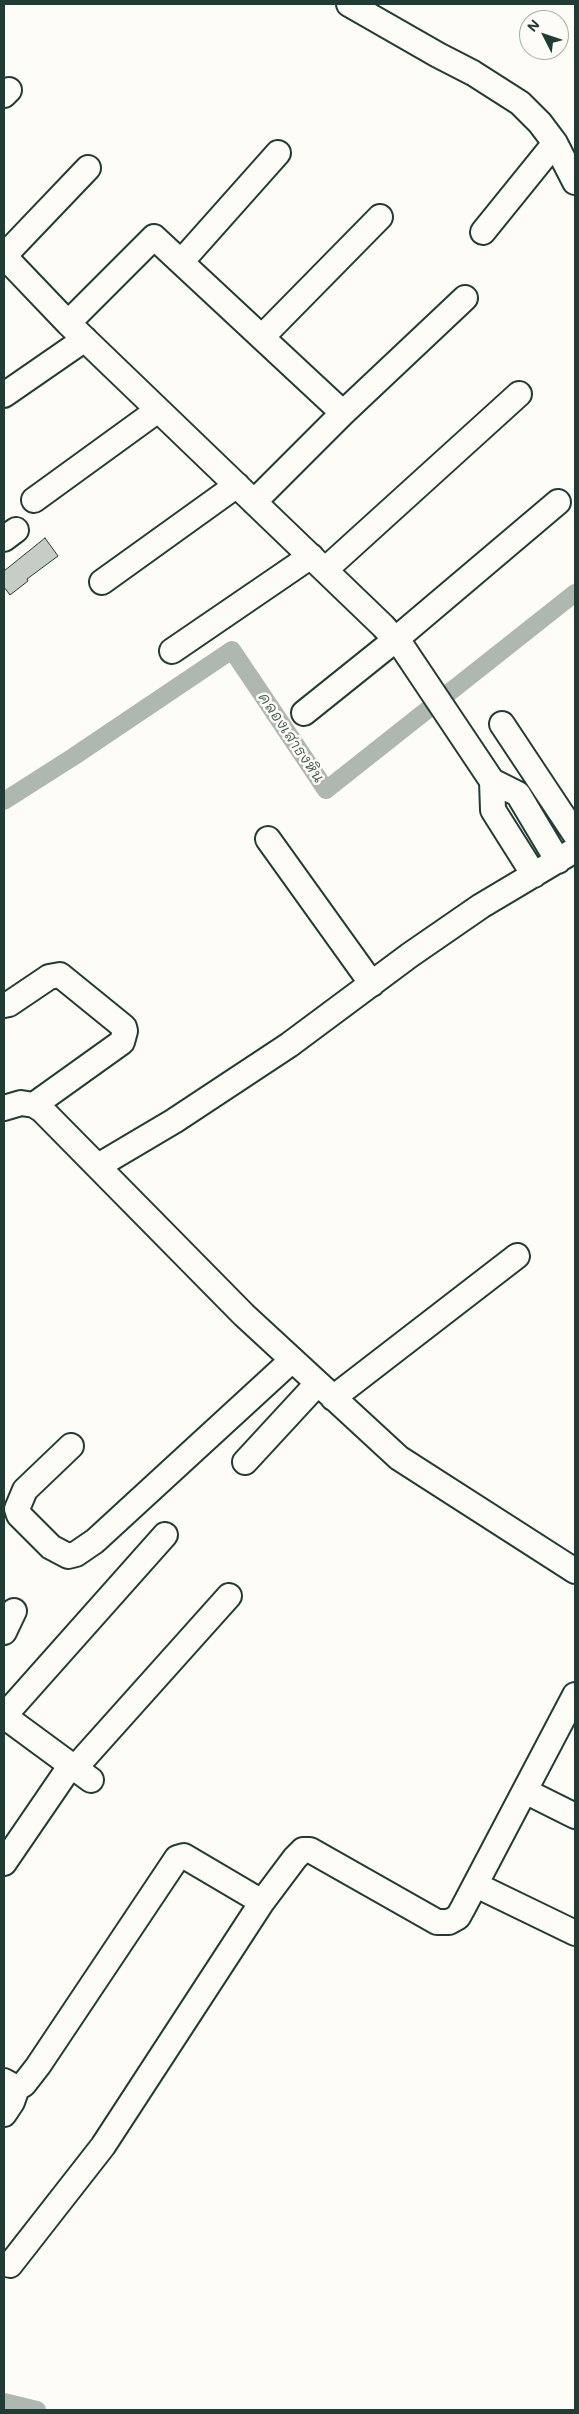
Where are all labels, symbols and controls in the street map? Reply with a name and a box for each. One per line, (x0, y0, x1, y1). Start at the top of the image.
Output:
north arrow (519, 10, 569, 60)
text: N (522, 15, 544, 36)
water label: คลองเสาธงหิน (254, 689, 328, 787)

